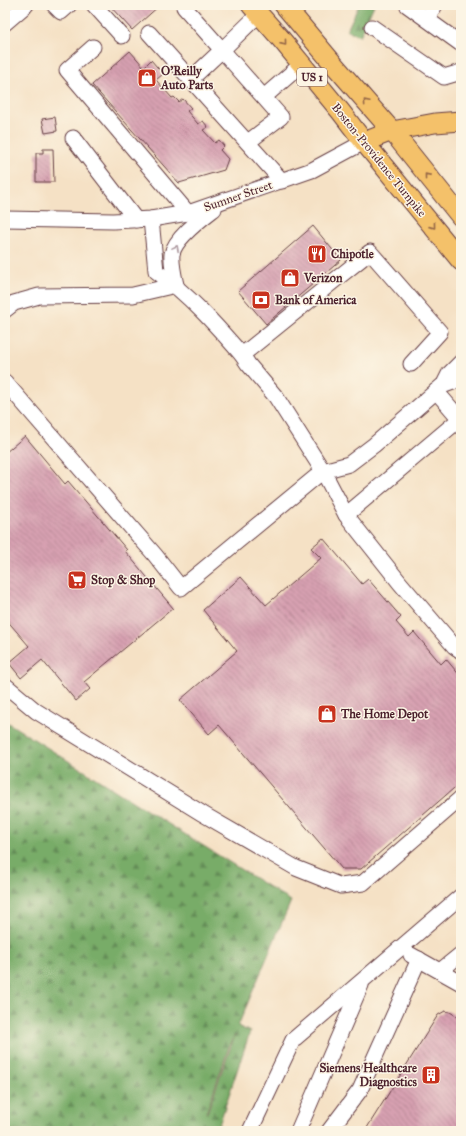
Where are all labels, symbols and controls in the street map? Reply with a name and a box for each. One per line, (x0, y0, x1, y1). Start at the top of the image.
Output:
one-way arrow (280, 38, 287, 45)
place label: O'Reilly Auto Parts (160, 64, 214, 92)
shop icon: O'Reilly Auto Parts (136, 67, 158, 89)
road number: US 1 (297, 68, 327, 86)
one-way arrow (364, 99, 371, 106)
street label: Boston-Providence Turnpike (329, 100, 429, 220)
one-way arrow (425, 173, 432, 180)
street label: Sumner Street (202, 177, 275, 214)
one-way arrow (428, 222, 435, 229)
restaurant icon: Chipotle (306, 243, 328, 265)
one-way arrow (171, 245, 179, 252)
place label: Chipotle (331, 247, 374, 262)
shop icon: Verizon (279, 267, 301, 289)
place label: Verizon (303, 271, 343, 285)
bank icon: Bank of America (250, 289, 272, 311)
place label: Bank of America (275, 293, 357, 307)
supermarket icon: Stop & Shop (66, 569, 88, 591)
place label: Stop & Shop (91, 573, 155, 588)
shop icon: The Home Depot (316, 703, 338, 725)
place label: The Home Depot (340, 707, 429, 722)
place label: Siemens Healthcare Diagnostics (319, 1061, 418, 1090)
building icon: Siemens Healthcare Diagnostics (420, 1064, 442, 1086)

